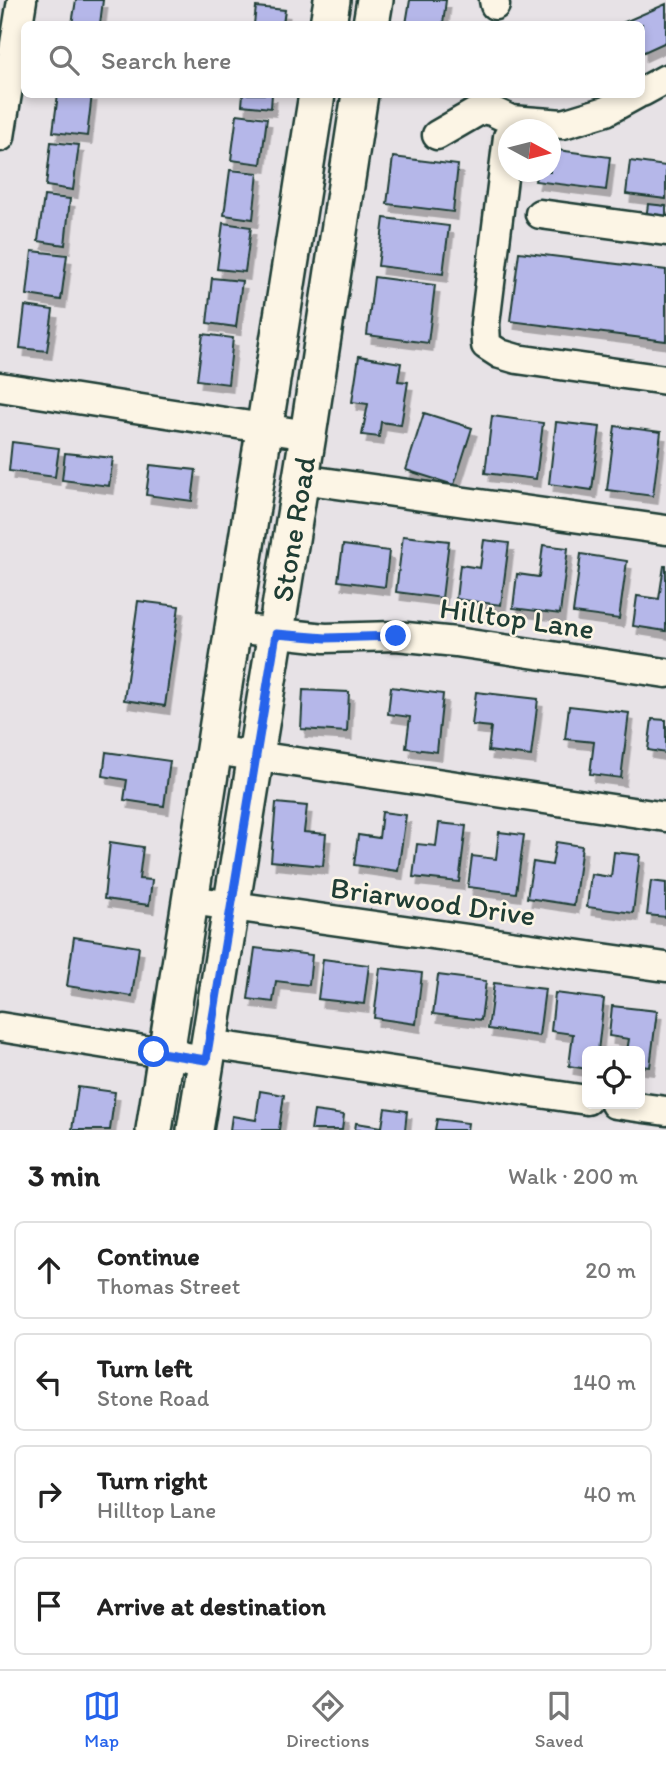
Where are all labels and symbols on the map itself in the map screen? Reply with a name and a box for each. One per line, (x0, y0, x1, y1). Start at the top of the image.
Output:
north arrow (498, 119, 561, 182)
street label: Stone Road (263, 454, 323, 604)
street label: Hilltop Lane (437, 589, 597, 647)
route end (380, 620, 411, 651)
street label: Briarwood Drive (328, 868, 538, 934)
route start (138, 1036, 169, 1067)

